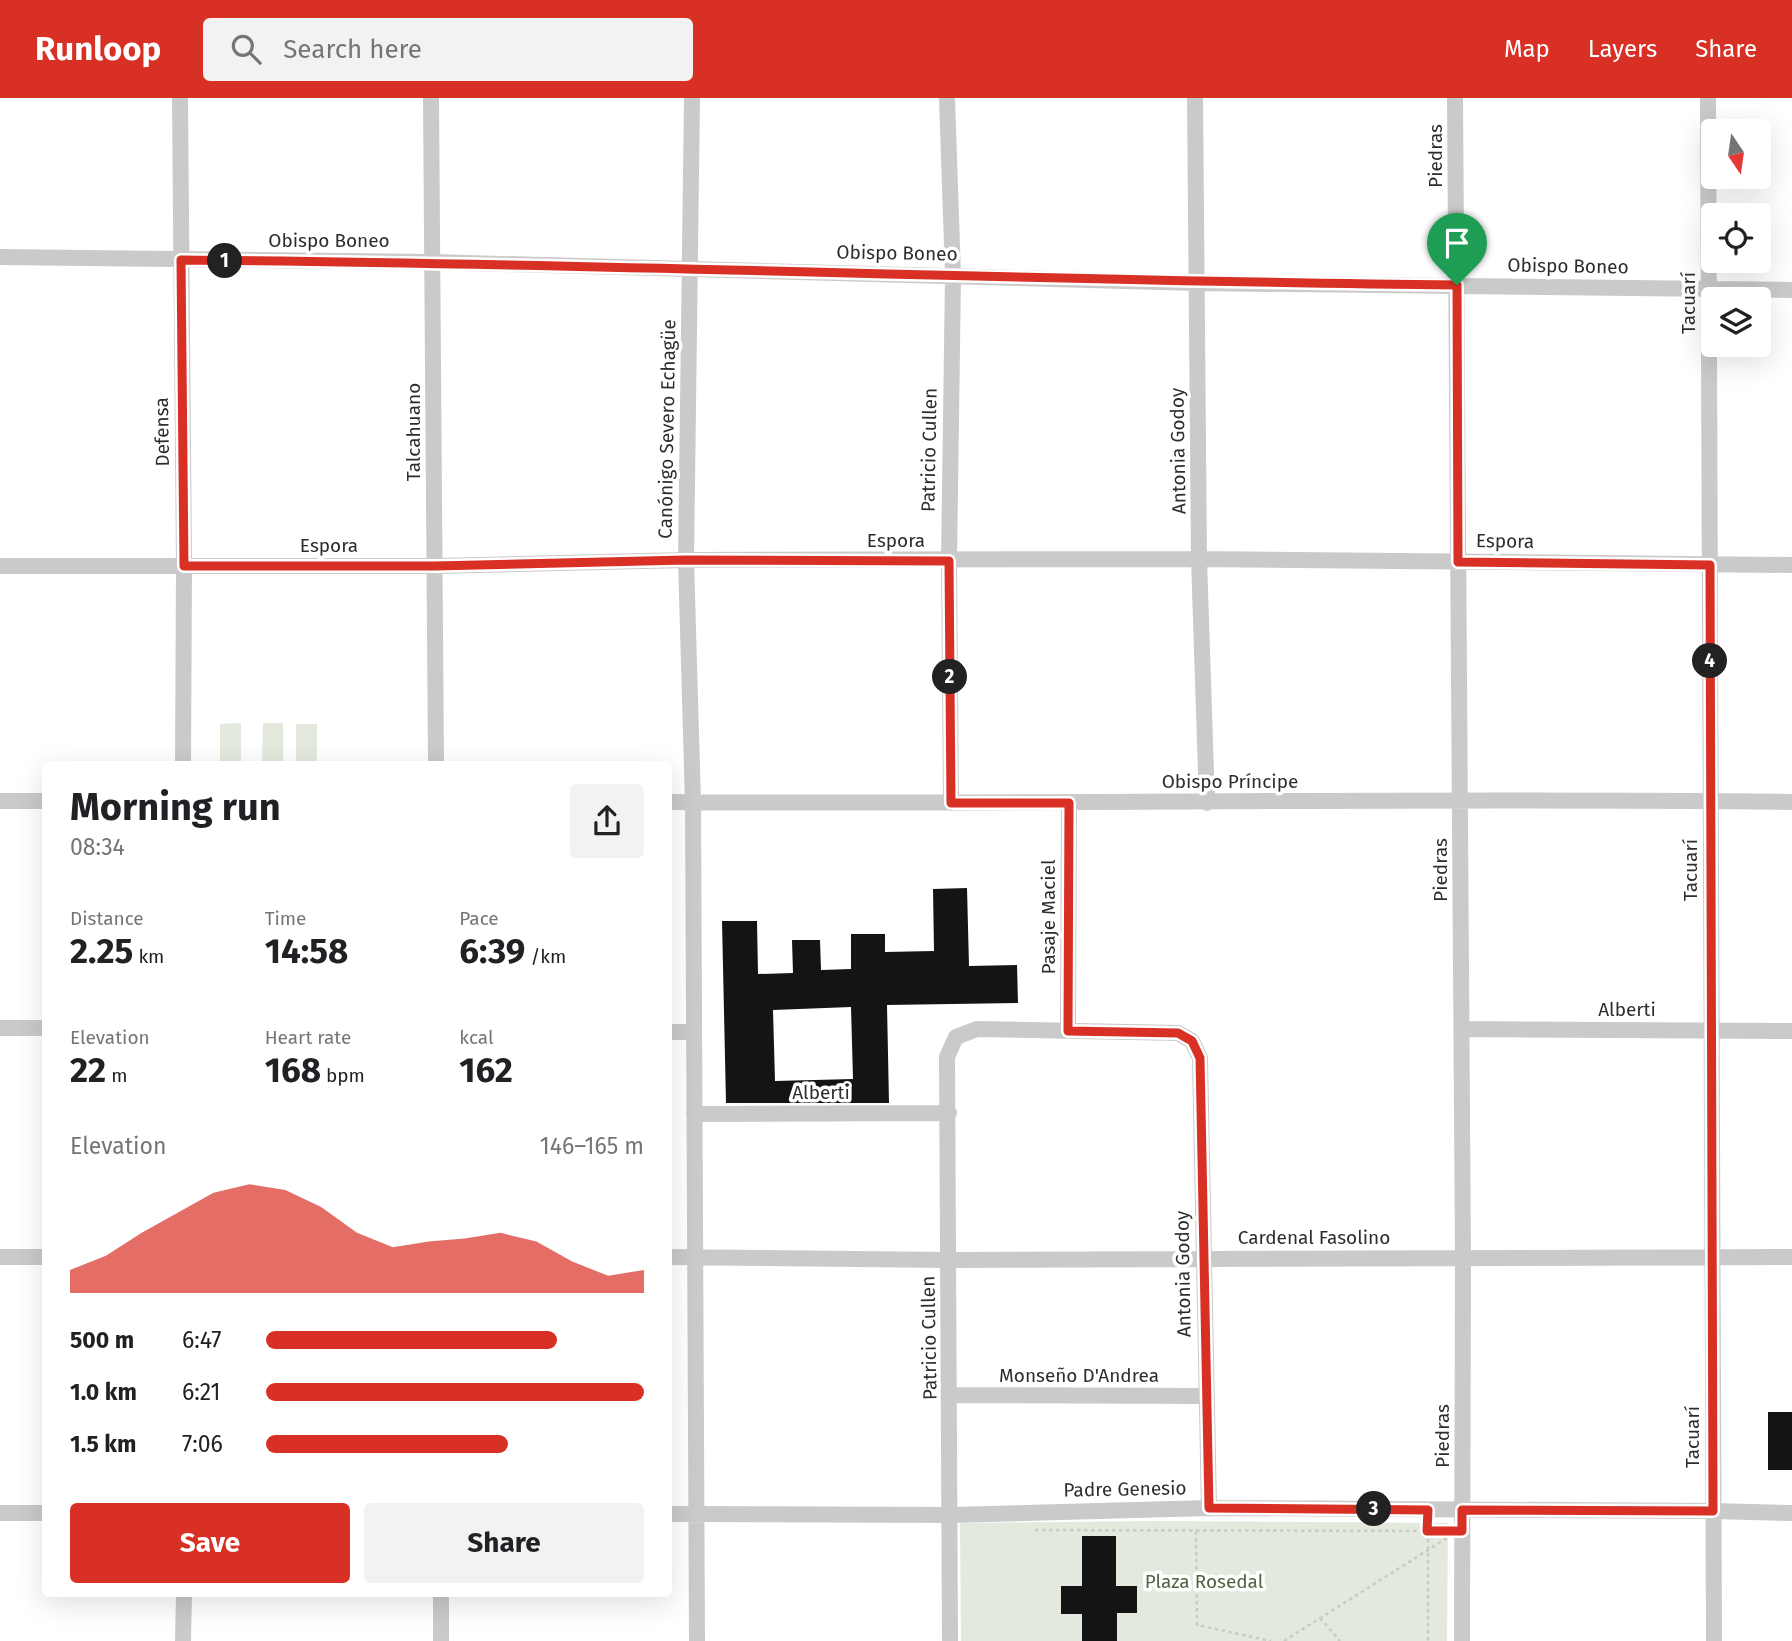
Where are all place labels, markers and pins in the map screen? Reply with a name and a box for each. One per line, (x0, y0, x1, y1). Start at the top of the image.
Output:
pin (1427, 213, 1487, 285)
pin: 1 (208, 244, 243, 278)
pin: 4 (1692, 644, 1728, 678)
pin: 2 (932, 660, 968, 694)
pin: 3 (1356, 1492, 1392, 1526)

